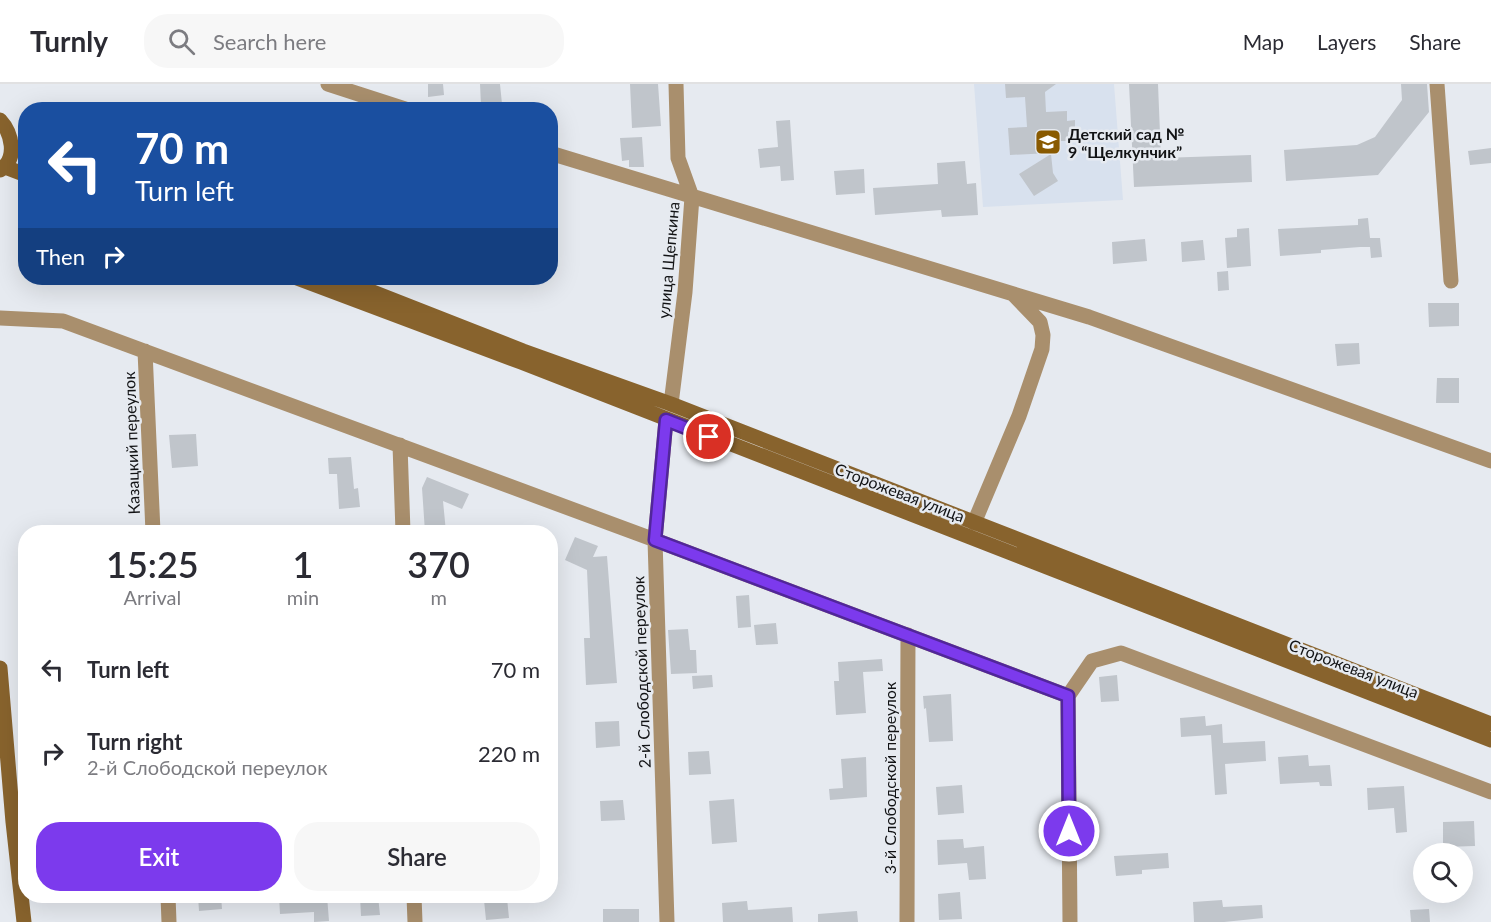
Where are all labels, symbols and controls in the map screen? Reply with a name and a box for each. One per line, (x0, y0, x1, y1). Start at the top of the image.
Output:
search box (144, 14, 564, 68)
text: Turnly (30, 24, 108, 58)
icon: search (165, 25, 198, 58)
text: Search here (213, 28, 326, 55)
text: Map (1243, 29, 1284, 54)
text: Layers (1317, 29, 1376, 54)
text: Share (1409, 29, 1461, 54)
text: 70 m (135, 123, 229, 173)
place label: Детский сад № 9 “Щелкунчик” (1068, 124, 1185, 161)
icon: left (36, 126, 114, 204)
school or university icon: Детский сад № 9 “Щелкунчик” (1033, 127, 1063, 157)
text: Turn left (135, 174, 234, 207)
street label: улица Щепкина (653, 201, 683, 319)
icon: right (97, 240, 130, 273)
text: Then (36, 243, 85, 270)
street label: Казацкий переулок (119, 370, 143, 515)
pin (683, 411, 734, 462)
icon: arrive (692, 420, 725, 453)
street label: Сторожевая улица (833, 459, 967, 525)
text: 15:25 (106, 542, 199, 586)
text: 1 (293, 542, 313, 586)
text: 370 (407, 542, 470, 586)
street label: 2-й Слободской переулок (628, 575, 654, 768)
text: Arrival (124, 585, 181, 609)
text: min (287, 585, 319, 609)
text: m (430, 585, 447, 609)
street label: Сторожевая улица (1287, 635, 1421, 701)
icon: left (36, 653, 69, 686)
text: Turn left (87, 656, 169, 683)
text: 70 m (491, 656, 540, 683)
street label: 3-й Слободской переулок (880, 681, 899, 874)
text: Turn right (87, 728, 182, 755)
icon: right (36, 737, 69, 770)
text: 220 m (478, 740, 540, 767)
text: 2-й Слободской переулок (87, 755, 327, 779)
position arrow (1037, 799, 1101, 863)
button: Exit (36, 822, 282, 891)
button: Share (294, 822, 540, 891)
map controls (1413, 843, 1473, 903)
button: search (1413, 843, 1473, 903)

